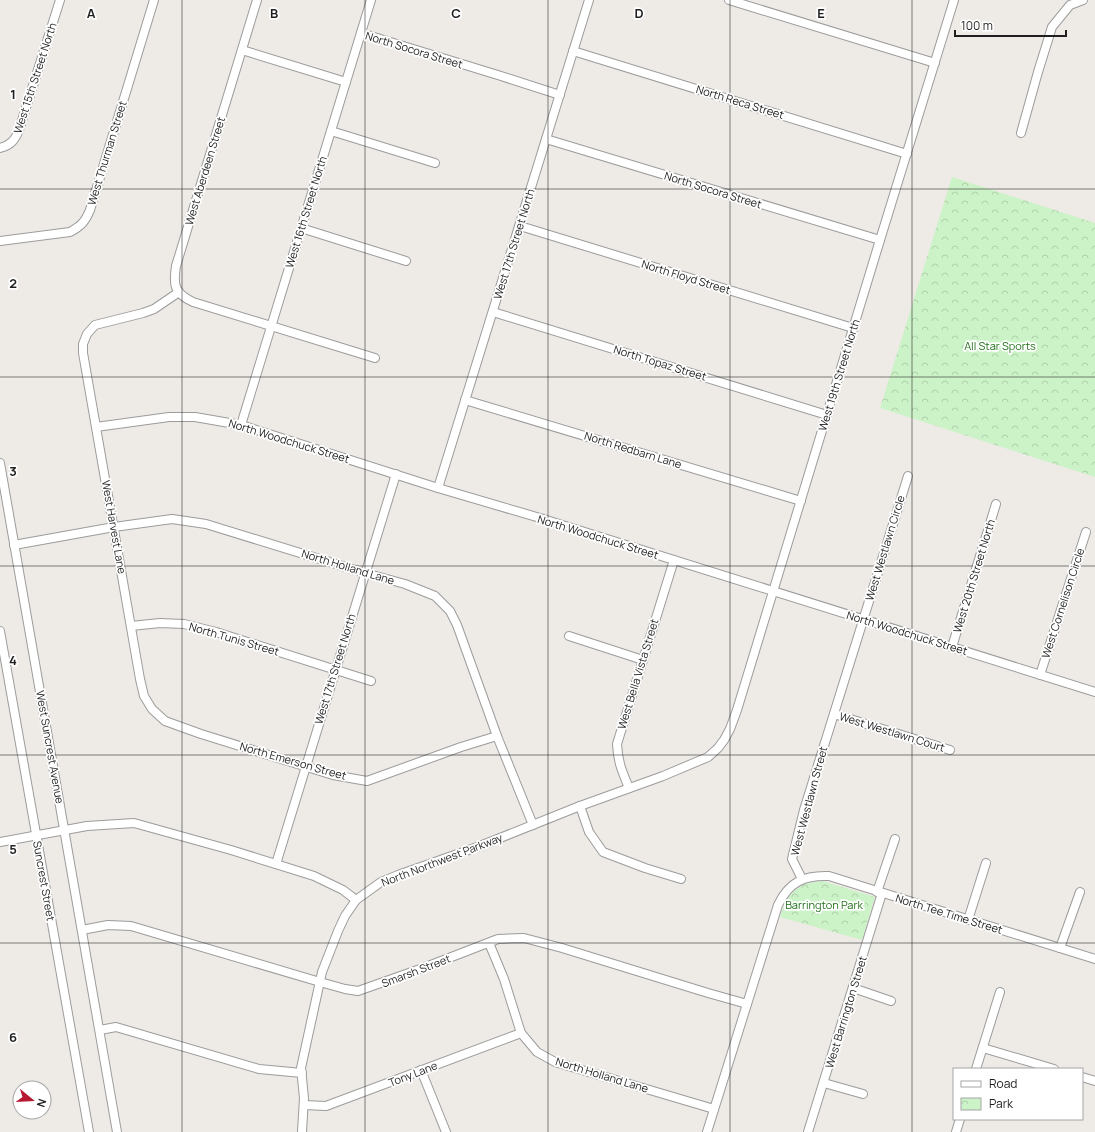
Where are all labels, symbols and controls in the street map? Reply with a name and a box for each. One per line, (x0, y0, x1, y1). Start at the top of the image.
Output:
text: A (87, 4, 96, 22)
text: B (270, 4, 278, 22)
text: C (451, 4, 461, 22)
text: D (634, 4, 644, 22)
text: E (817, 4, 825, 22)
scale bar (955, 12, 1066, 38)
text: 100 m (961, 17, 993, 34)
street label: West 15th Street North (11, 21, 59, 135)
street label: North Socora Street (364, 28, 465, 71)
street label: North Reca Street (694, 81, 786, 122)
street label: West Thurman Street (83, 99, 130, 207)
street label: West Aberdeen Street (181, 115, 228, 227)
street label: West 16th Street North (281, 154, 330, 270)
street label: North Socora Street (663, 168, 764, 211)
street label: West 17th Street North (490, 187, 537, 301)
street label: North Floyd Street (640, 256, 732, 297)
text: 2 (9, 274, 17, 292)
street label: West 19th Street North (814, 317, 863, 433)
park label: All Star Sports (964, 338, 1036, 353)
street label: North Topaz Street (612, 341, 708, 384)
street label: North Woodchuck Street (227, 415, 351, 466)
street label: North Redbarn Lane (583, 428, 684, 472)
text: 3 (9, 462, 17, 480)
street label: West Harvest Lane (99, 479, 130, 575)
street label: West Westlawn Circle (861, 493, 908, 602)
street label: North Woodchuck Street (536, 511, 660, 562)
street label: West 20th Street North (949, 517, 998, 634)
street label: North Holland Lane (300, 545, 397, 588)
street label: West Cornelison Circle (1038, 545, 1088, 660)
street label: North Woodchuck Street (845, 607, 969, 658)
street label: West 17th Street North (311, 612, 358, 726)
street label: West Bella Vista Street (614, 617, 661, 731)
street label: North Tunis Street (187, 618, 281, 659)
text: 4 (9, 651, 17, 669)
street label: West Suncrest Avenue (33, 689, 68, 805)
street label: West Westlawn Court (838, 708, 947, 755)
street label: North Emerson Street (238, 738, 348, 783)
street label: West Westlawn Street (787, 745, 830, 857)
street label: North Northwest Parkway (379, 829, 505, 890)
text: 5 (9, 840, 17, 858)
street label: Suncrest Street (30, 840, 59, 922)
street label: North Tee Time Street (894, 890, 1005, 937)
park label: Barrington Park (785, 897, 863, 912)
street label: Smarsh Street (379, 950, 452, 991)
street label: West Barrington Street (821, 954, 870, 1070)
text: 6 (9, 1028, 17, 1046)
street label: North Holland Lane (554, 1053, 651, 1096)
street label: Tony Lane (386, 1057, 440, 1090)
legend (953, 1068, 1083, 1120)
text: Road (989, 1075, 1017, 1092)
north arrow (12, 1080, 52, 1120)
text: Park (989, 1095, 1014, 1112)
text: N (34, 1097, 50, 1109)

